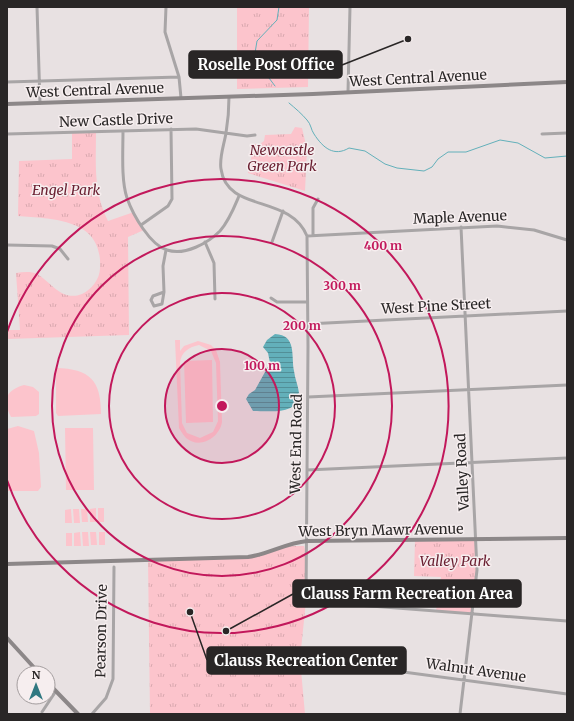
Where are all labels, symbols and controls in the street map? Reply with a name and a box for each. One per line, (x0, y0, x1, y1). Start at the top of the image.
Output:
callout: Roselle Post Office (189, 51, 342, 78)
text: Roselle Post Office (198, 55, 334, 74)
street label: West Central Avenue (348, 65, 487, 91)
street label: West Central Avenue (25, 79, 164, 101)
street label: New Castle Drive (59, 109, 173, 131)
park label: Newcastle Green Park (247, 141, 317, 175)
park label: Engel Park (32, 181, 100, 199)
street label: Maple Avenue (413, 206, 507, 228)
text: 400 m (364, 238, 402, 253)
text: 300 m (323, 278, 361, 293)
street label: West Pine Street (380, 294, 492, 318)
text: 200 m (283, 318, 321, 333)
text: 100 m (244, 358, 280, 373)
street label: West End Road (286, 393, 306, 495)
centre of rings (215, 399, 229, 413)
street label: Valley Road (451, 432, 473, 512)
street label: West Bryn Mawr Avenue (297, 520, 464, 540)
park label: Valley Park (420, 552, 491, 570)
callout: Clauss Farm Recreation Area (293, 580, 521, 607)
street label: Pearson Drive (91, 584, 111, 678)
text: Clauss Farm Recreation Area (301, 584, 513, 603)
callout: Clauss Recreation Center (207, 647, 406, 674)
text: Clauss Recreation Center (214, 651, 398, 670)
street label: Walnut Avenue (424, 654, 527, 686)
north arrow (16, 665, 56, 705)
text: N (32, 668, 41, 682)

